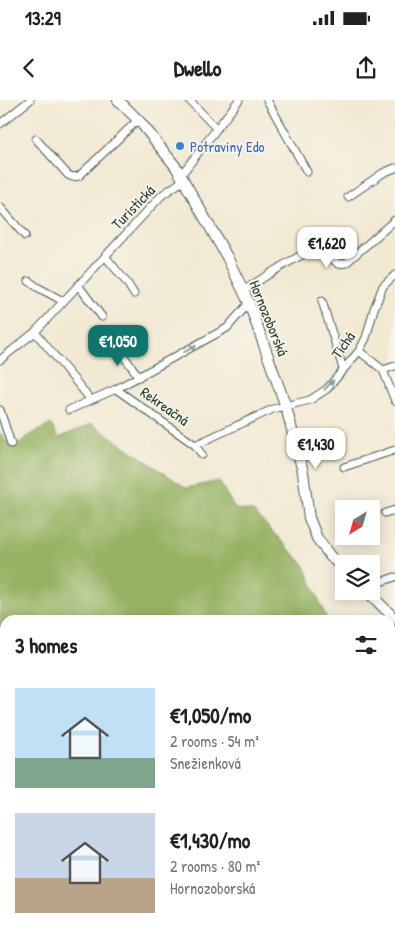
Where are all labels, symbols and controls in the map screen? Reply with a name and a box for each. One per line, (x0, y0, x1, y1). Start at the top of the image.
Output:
text: 13:29 (25, 5, 61, 31)
text: Dwello (174, 53, 221, 83)
icon: back (15, 54, 43, 82)
icon: share (352, 54, 380, 82)
place label: Potraviny Edo (190, 136, 265, 157)
marker: Potraviny Edo (174, 140, 186, 152)
street label: Turistická (107, 180, 160, 234)
pin: €1,620 (286, 226, 368, 269)
text: €1,620 (308, 232, 346, 254)
street label: Hornozoborská (244, 277, 294, 359)
pin: €1,050 (77, 324, 159, 367)
street label: Tichá (326, 327, 360, 363)
text: €1,050 (99, 330, 137, 352)
one-way arrow (182, 345, 197, 353)
one-way arrow (323, 380, 335, 392)
street label: Rekreačná (136, 382, 194, 430)
pin: €1,430 (275, 428, 357, 470)
text: €1,430 (297, 433, 335, 455)
north arrow (335, 500, 380, 545)
map controls (335, 500, 380, 600)
button: layers (335, 555, 380, 600)
text: 3 homes (15, 631, 77, 660)
icon: filters (352, 631, 380, 659)
text: €1,050/mo (170, 701, 251, 730)
icon: home (55, 708, 115, 768)
text: 2 rooms · 54 m² (170, 730, 259, 752)
text: Snežienková (170, 752, 241, 774)
text: €1,430/mo (170, 826, 250, 855)
icon: home (55, 833, 115, 893)
text: 2 rooms · 80 m² (170, 855, 260, 877)
text: Hornozoborská (170, 877, 255, 899)

